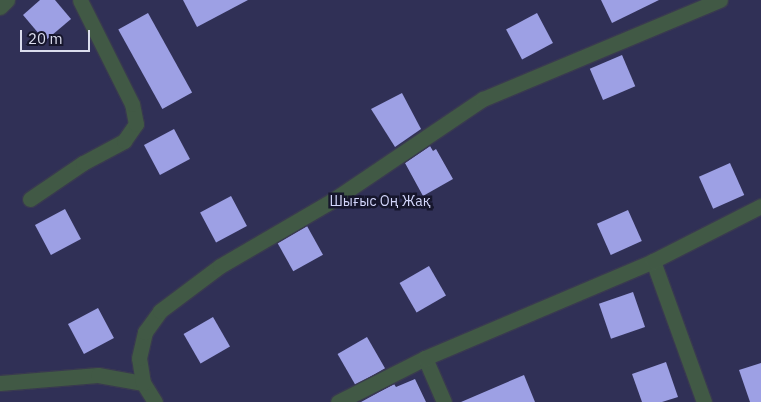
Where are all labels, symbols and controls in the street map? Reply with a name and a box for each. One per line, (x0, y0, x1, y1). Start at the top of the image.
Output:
scale bar (22, 20, 92, 52)
text: 20 m (28, 29, 63, 48)
park label: Шығыс Оң Жақ (329, 193, 431, 209)

